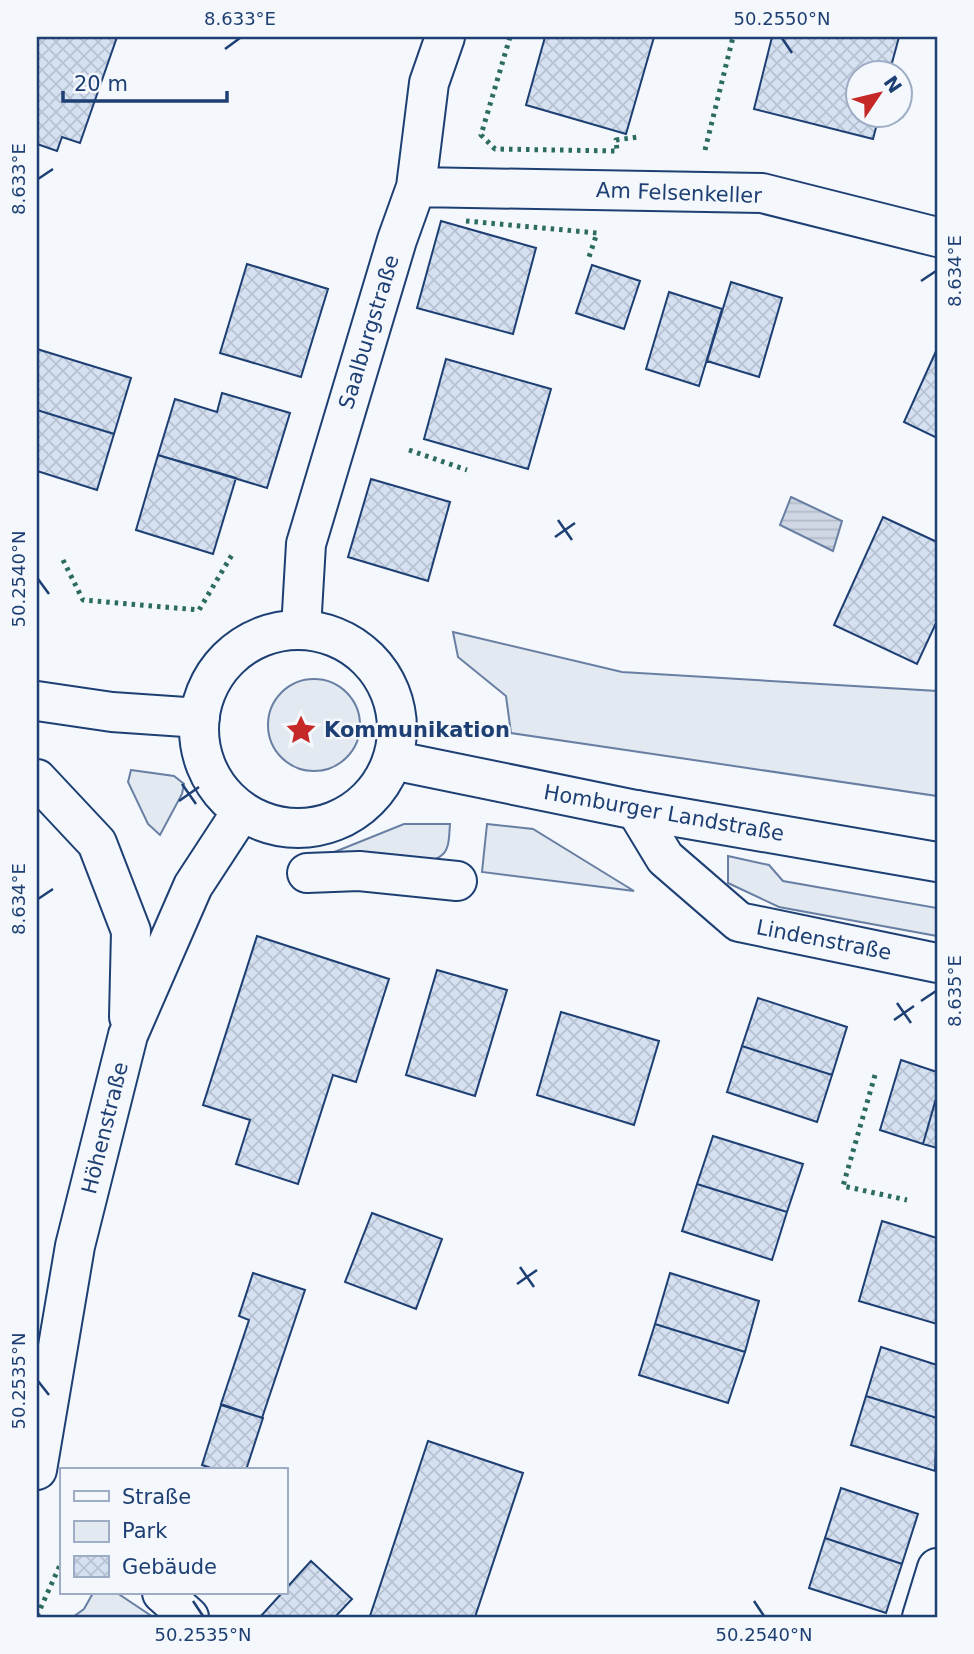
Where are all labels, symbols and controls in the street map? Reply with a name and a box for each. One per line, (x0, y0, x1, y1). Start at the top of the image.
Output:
text: 8.633°E (204, 8, 276, 29)
text: 50.2550°N (734, 8, 830, 29)
scale bar (63, 60, 228, 104)
north arrow (844, 60, 914, 130)
text: N (879, 71, 906, 97)
text: 20 m (74, 72, 128, 96)
text: 8.633°E (8, 143, 29, 215)
street label: Am Felsenkeller (596, 178, 763, 208)
text: 8.634°E (944, 235, 965, 307)
street label: Saalburgstraße (334, 252, 404, 412)
text: 50.2540°N (8, 531, 29, 627)
place icon: Kommunikation (284, 713, 318, 747)
place label: Kommunikation (324, 718, 510, 742)
street label: Homburger Landstraße (542, 780, 786, 846)
text: 8.634°E (8, 863, 29, 935)
street label: Lindenstraße (754, 915, 894, 965)
text: 8.635°E (944, 955, 965, 1027)
street label: Höhenstraße (77, 1060, 133, 1196)
text: 50.2535°N (8, 1333, 29, 1429)
legend (60, 1468, 287, 1594)
text: Straße (122, 1485, 191, 1509)
text: Park (122, 1519, 168, 1543)
text: Gebäude (122, 1555, 217, 1579)
text: 50.2535°N (155, 1624, 251, 1645)
text: 50.2540°N (716, 1624, 812, 1645)

